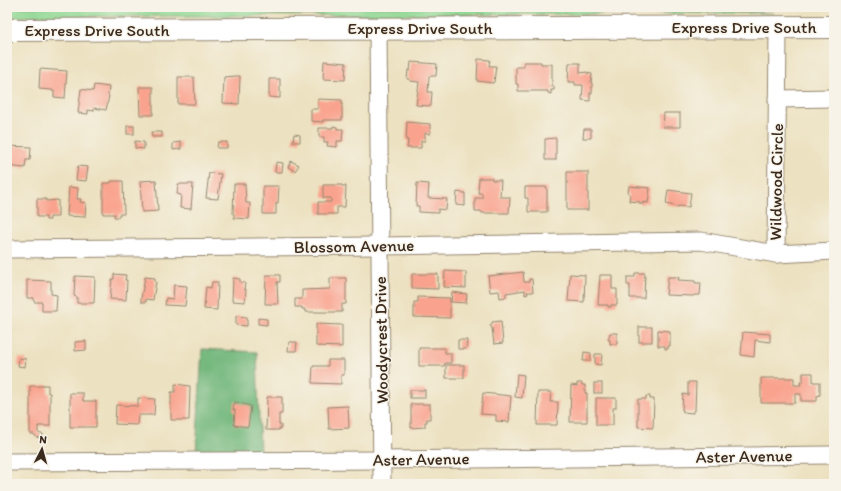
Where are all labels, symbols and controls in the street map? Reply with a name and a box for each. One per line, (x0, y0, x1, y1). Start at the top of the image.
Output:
street label: Express Drive South (672, 17, 816, 37)
street label: Express Drive South (348, 18, 492, 38)
street label: Express Drive South (25, 20, 169, 40)
street label: Wildwood Circle (765, 123, 787, 241)
street label: Blossom Avenue (294, 235, 414, 257)
street label: Woodycrest Drive (370, 276, 392, 404)
north arrow (22, 429, 62, 469)
text: N (39, 433, 47, 446)
street label: Aster Avenue (695, 445, 793, 467)
street label: Aster Avenue (372, 448, 470, 470)

